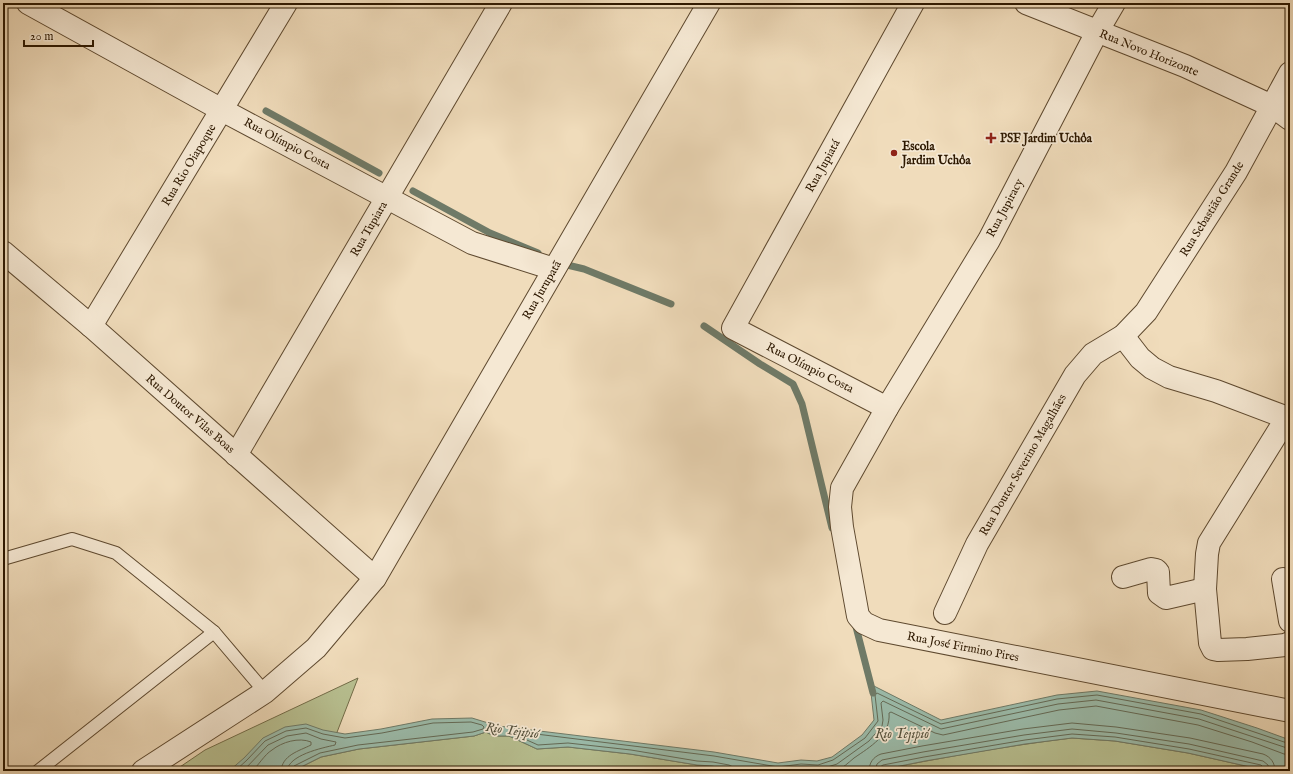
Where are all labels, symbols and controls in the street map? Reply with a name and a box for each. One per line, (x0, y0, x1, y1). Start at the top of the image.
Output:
scale bar (24, 22, 93, 48)
street label: Rua Novo Horizonte (1097, 26, 1201, 80)
text: 20 m (30, 29, 53, 44)
street label: Rua Olímpio Costa (241, 115, 334, 174)
street label: Rua Rio Oiapoque (159, 121, 221, 209)
place label: PSF Jardim Uchôa (1000, 131, 1093, 147)
marker: PSF Jardim Uchôa (985, 132, 997, 144)
street label: Rua Jupiatá (802, 136, 845, 196)
place label: Escola Jardim Uchôa (900, 139, 971, 169)
marker: Escola Jardim Uchôa (889, 148, 899, 158)
street label: Rua Sebastião Grande (1177, 158, 1248, 259)
street label: Rua Jupiracy (983, 176, 1028, 240)
street label: Rua Tupiara (347, 198, 392, 260)
street label: Rua Jurupatã (519, 257, 566, 323)
street label: Rua Olímpio Costa (763, 340, 857, 398)
street label: Rua Doutor Vilas Boas (142, 371, 238, 457)
street label: Rua Doutor Severino Magalhães (976, 391, 1070, 539)
street label: Rua José Firmino Pires (905, 629, 1020, 666)
water label: Rio Tejipió (484, 719, 541, 743)
water label: Rio Tejipió (875, 726, 930, 743)

